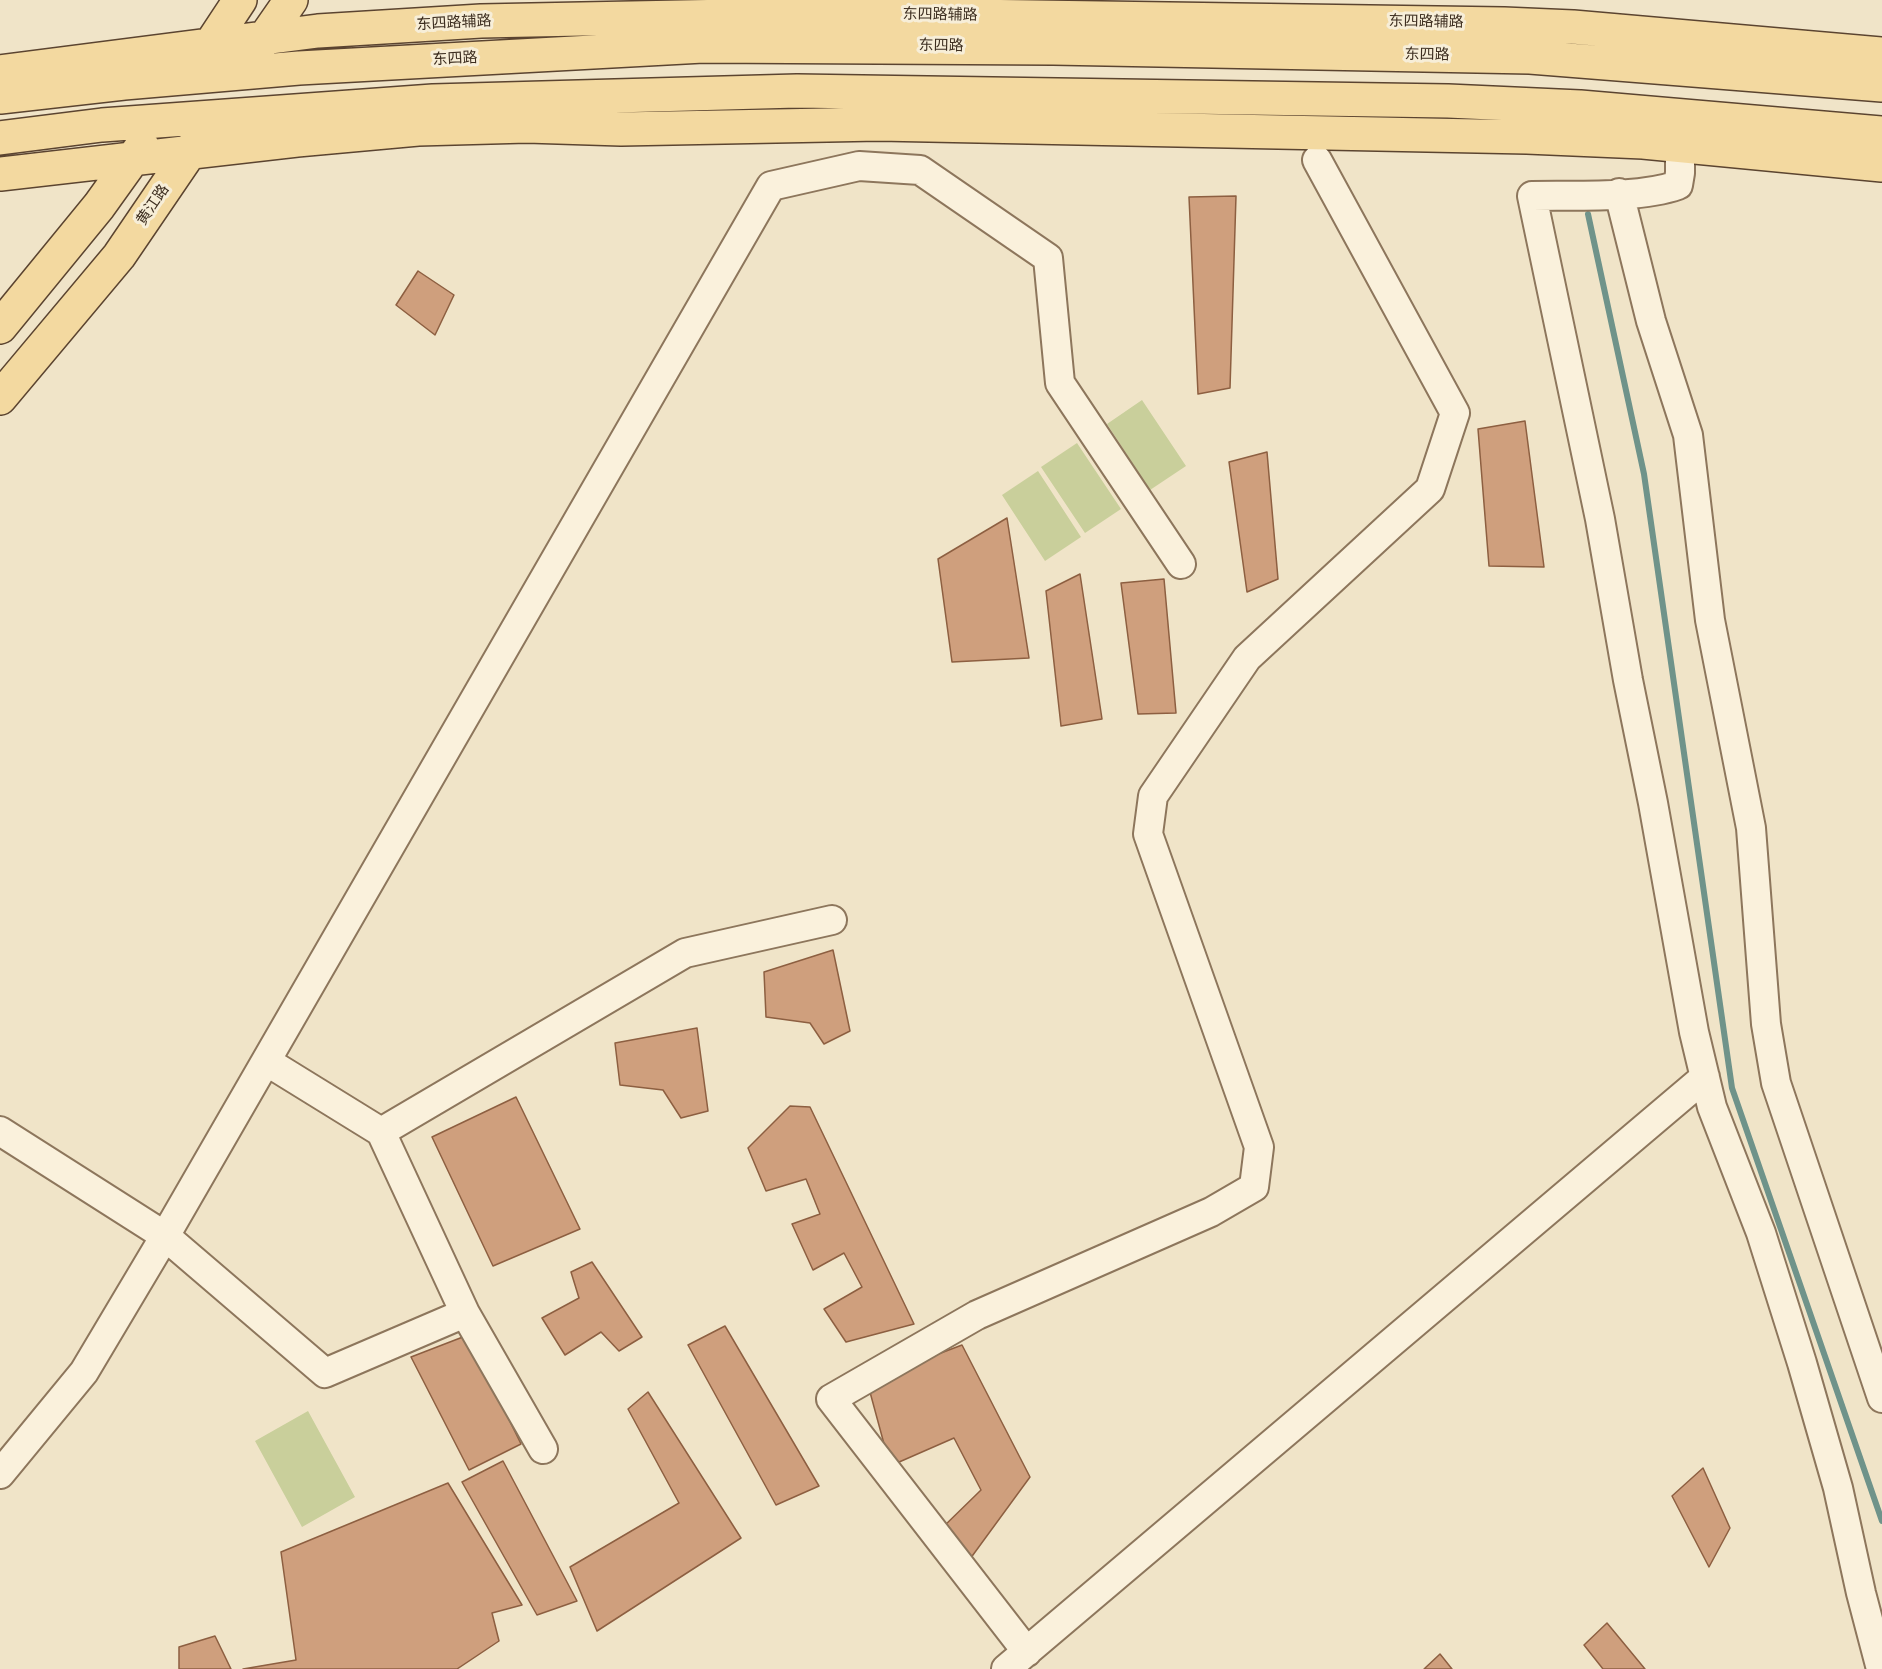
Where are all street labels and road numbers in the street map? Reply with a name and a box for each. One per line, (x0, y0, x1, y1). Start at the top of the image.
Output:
street label: 东四路辅路 (902, 5, 978, 25)
street label: 东四路辅路 (416, 12, 492, 34)
street label: 东四路辅路 (1388, 12, 1464, 32)
street label: 东四路 (918, 37, 964, 55)
street label: 东四路 (1404, 46, 1450, 64)
street label: 东四路 (432, 49, 478, 69)
street label: 黄江路 (133, 181, 173, 229)

